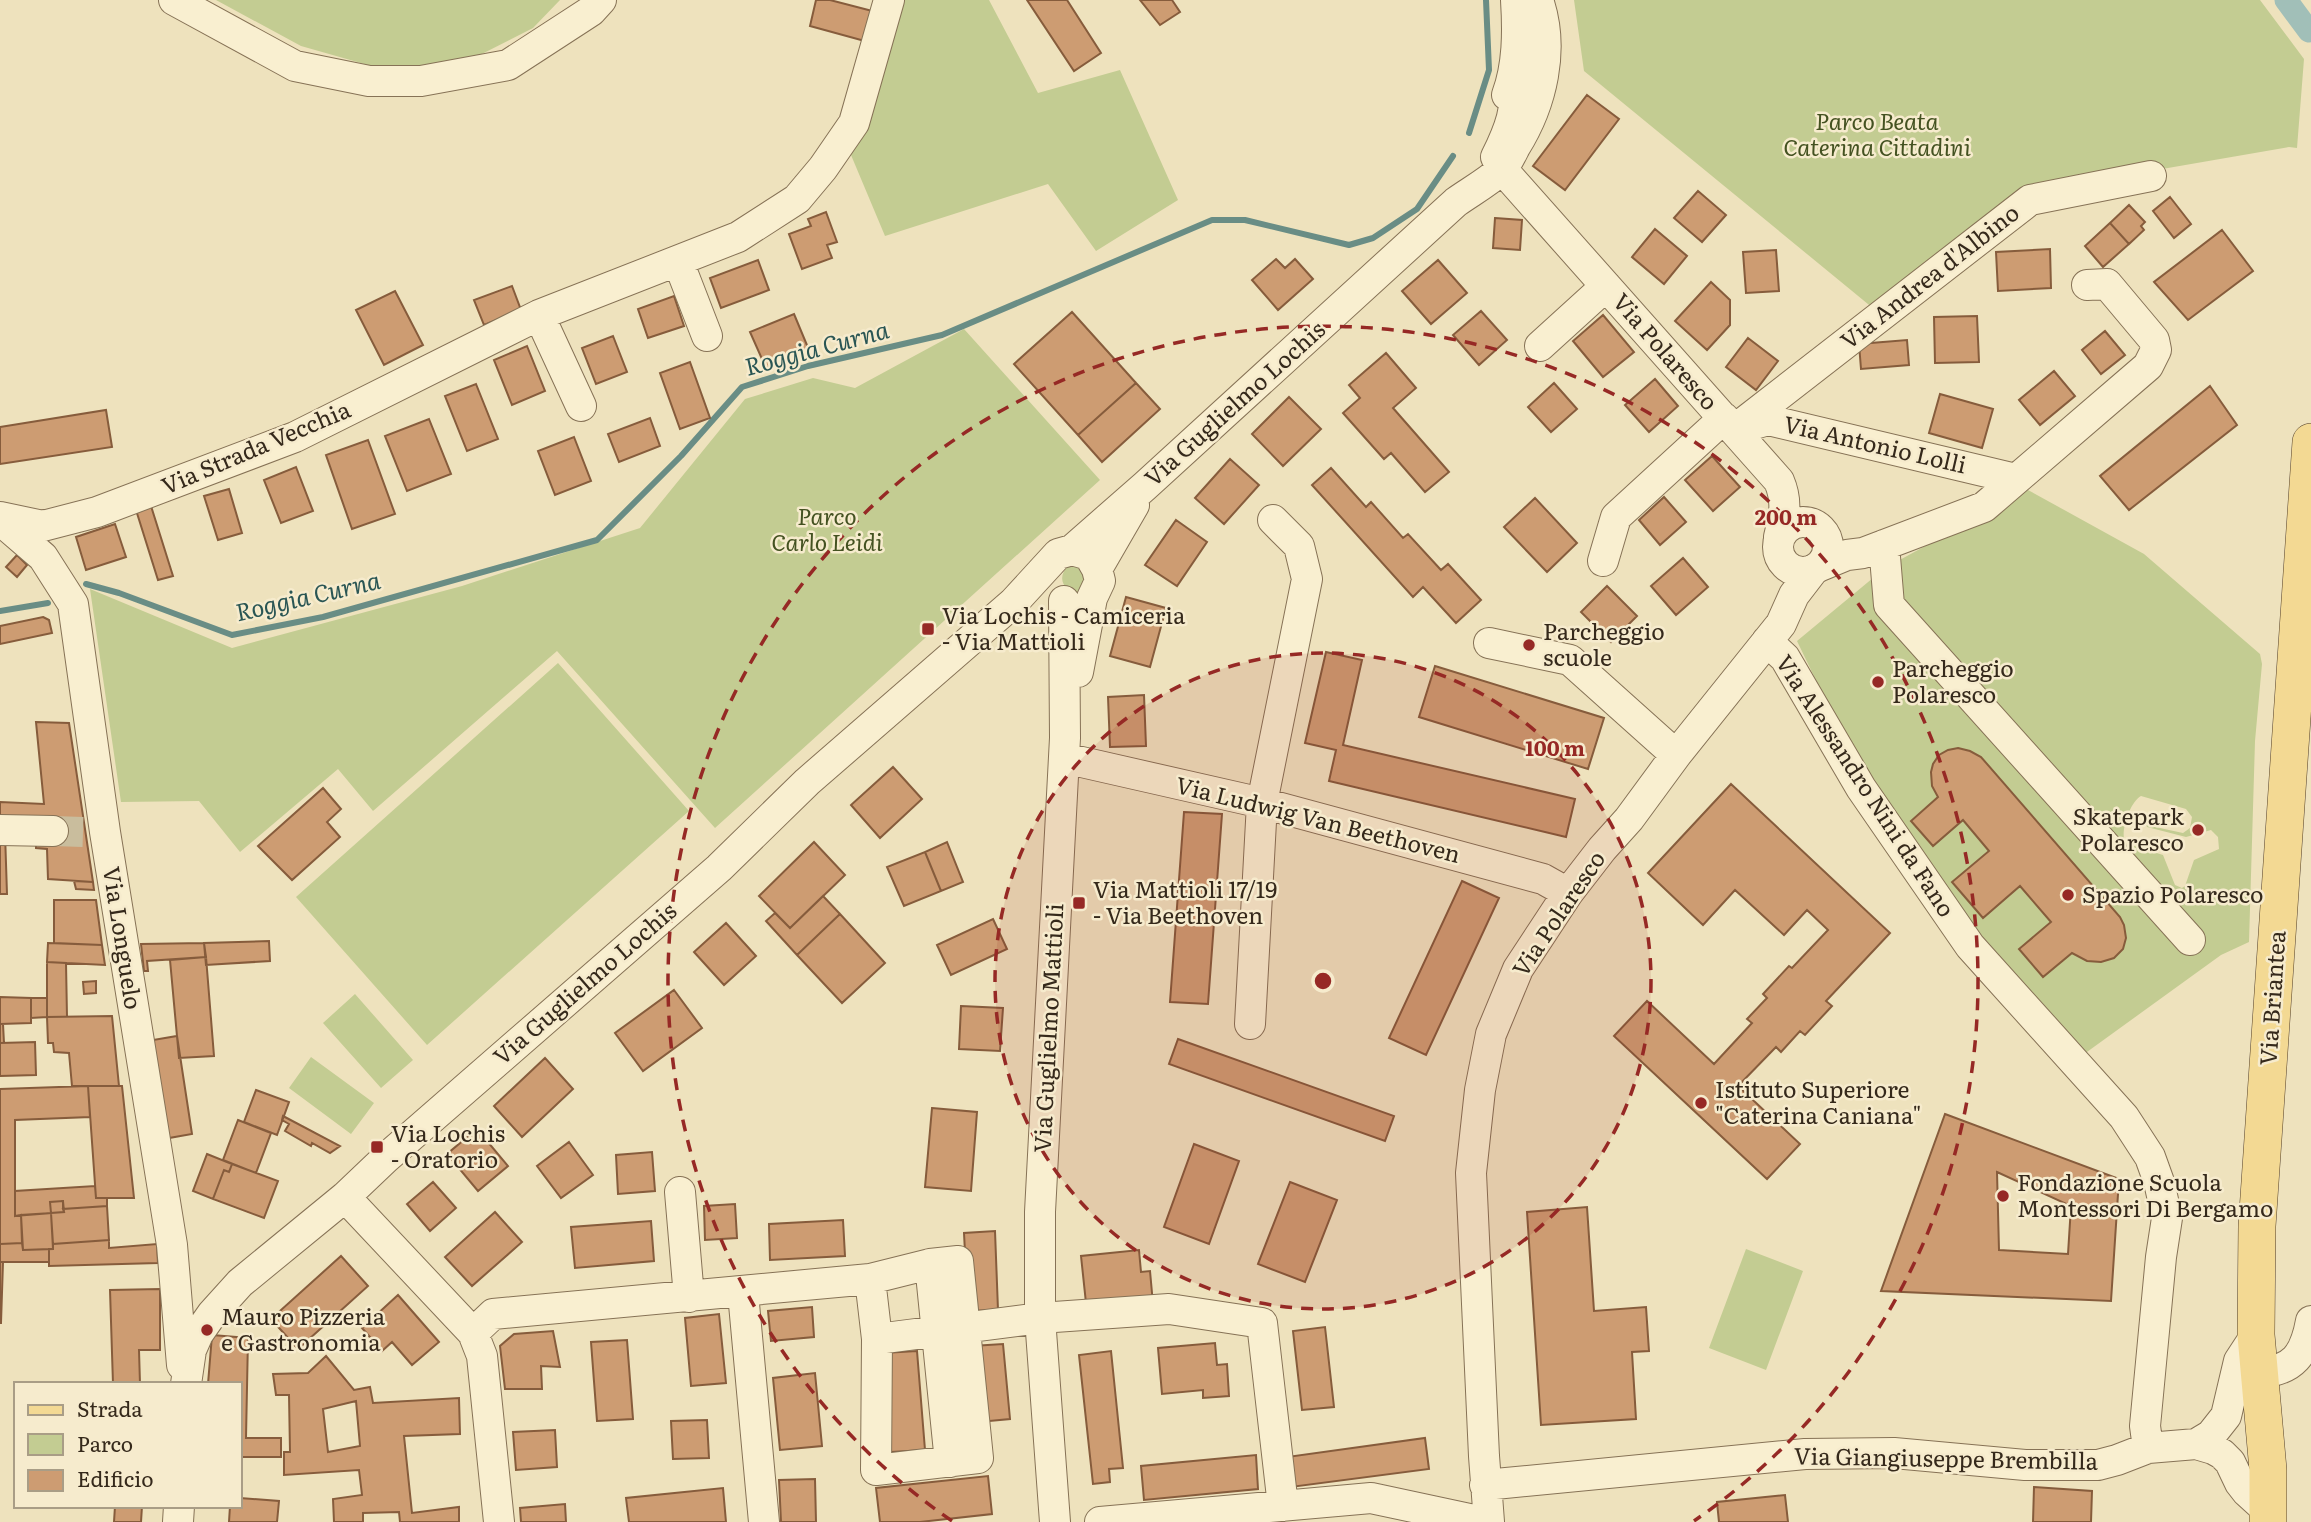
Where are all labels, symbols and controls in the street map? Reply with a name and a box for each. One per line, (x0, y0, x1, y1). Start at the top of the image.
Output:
park label: Parco Beata Caterina Cittadini (1783, 103, 1971, 163)
street label: Via Andrea d'Albino (1832, 195, 2025, 356)
street label: Via Polaresco (1606, 285, 1727, 417)
water label: Roggia Curna (740, 310, 893, 383)
street label: Via Guglielmo Lochis (1136, 312, 1332, 493)
street label: Via Strada Vecchia (155, 391, 356, 501)
street label: Via Antonio Lolli (1781, 406, 1970, 481)
park label: Parco Carlo Leidi (771, 498, 883, 558)
text: 200 m (1755, 500, 1817, 531)
water label: Roggia Curna (231, 561, 384, 628)
place label: Via Lochis - Camiceria - Via Mattioli (942, 597, 1186, 657)
place label: Parcheggio scuole (1543, 613, 1665, 673)
marker: Via Lochis - Camiceria - Via Mattioli (920, 621, 936, 637)
marker: Parcheggio scuole (1521, 637, 1537, 653)
street label: Via Alessandro Nini da Fano (1769, 647, 1964, 923)
place label: Parcheggio Polaresco (1892, 650, 2014, 710)
marker: Parcheggio Polaresco (1870, 674, 1886, 690)
text: 100 m (1525, 731, 1585, 762)
street label: Via Ludwig Van Beethoven (1173, 766, 1464, 870)
place label: Skatepark Polaresco (2073, 798, 2185, 858)
marker: Skatepark Polaresco (2190, 822, 2206, 838)
street label: Via Polaresco (1503, 843, 1612, 983)
street label: Via Longuelo (96, 864, 152, 1012)
place label: Via Mattioli 17/19 - Via Beethoven (1093, 871, 1277, 931)
place label: Spazio Polaresco (2082, 876, 2264, 910)
marker: Spazio Polaresco (2060, 887, 2076, 903)
street label: Via Guglielmo Lochis (484, 893, 683, 1072)
marker: Via Mattioli 17/19 - Via Beethoven (1071, 895, 1087, 911)
street label: Via Guglielmo Mattioli (1023, 902, 1071, 1153)
street label: Via Briantea (2249, 929, 2293, 1067)
centre of rings (1311, 969, 1335, 993)
place label: Istituto Superiore "Caterina Caniana" (1715, 1071, 1921, 1131)
marker: Istituto Superiore "Caterina Caniana" (1693, 1095, 1709, 1111)
place label: Via Lochis - Oratorio (391, 1115, 505, 1175)
marker: Via Lochis - Oratorio (369, 1139, 385, 1155)
place label: Fondazione Scuola Montessori Di Bergamo (2017, 1164, 2273, 1224)
marker: Fondazione Scuola Montessori Di Bergamo (1995, 1188, 2011, 1204)
place label: Mauro Pizzeria e Gastronomia (221, 1298, 386, 1358)
marker: Mauro Pizzeria e Gastronomia (199, 1322, 215, 1338)
legend (14, 1382, 242, 1508)
text: Strada (77, 1392, 143, 1423)
text: Parco (77, 1427, 133, 1458)
street label: Via Giangiuseppe Brembilla (1794, 1437, 2099, 1477)
text: Edificio (77, 1462, 153, 1493)

